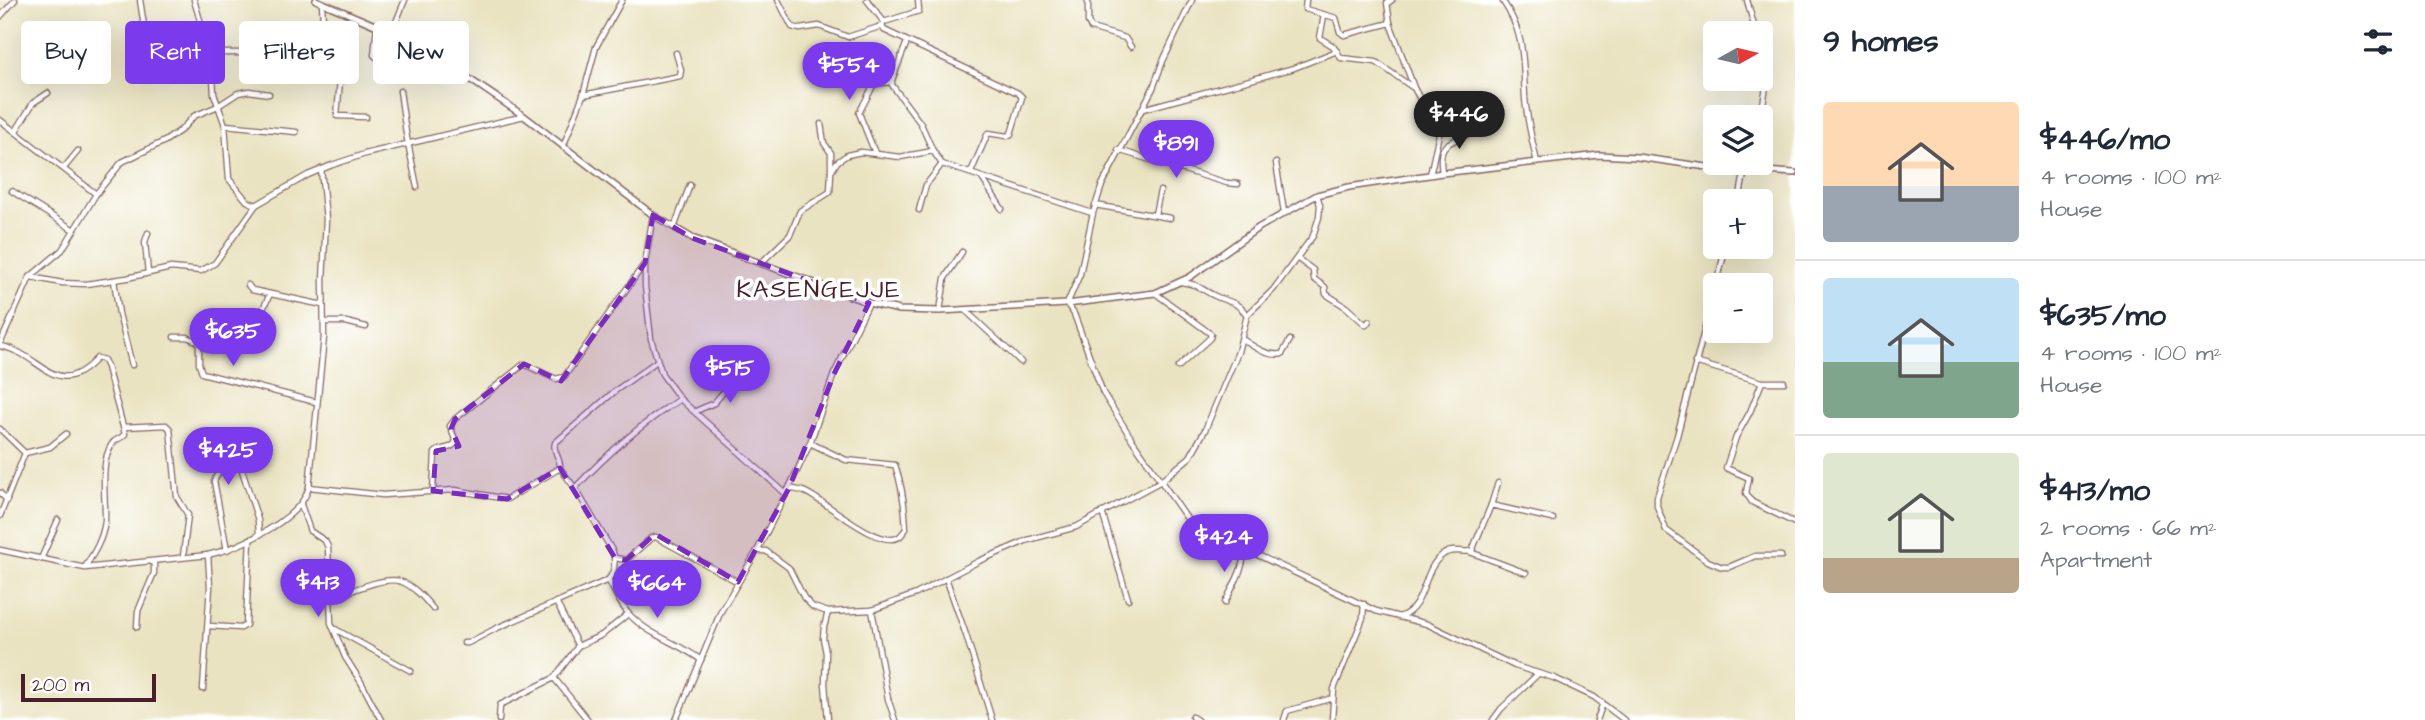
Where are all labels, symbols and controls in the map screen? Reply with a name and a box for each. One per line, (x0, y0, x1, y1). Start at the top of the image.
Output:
chip: Buy (21, 21, 111, 84)
chip: Rent (125, 21, 225, 84)
chip: Filters (239, 21, 359, 84)
chip: New (373, 21, 469, 84)
north arrow (1703, 21, 1773, 91)
map controls (1703, 21, 1773, 343)
text: 9 homes (1823, 21, 1938, 63)
icon: filters (2359, 23, 2397, 61)
pin: $554 (808, 42, 890, 102)
text: $554 (818, 49, 880, 81)
pin: $446 (1418, 92, 1500, 151)
text: $446 (1430, 98, 1488, 130)
button: layers (1703, 105, 1773, 175)
text: $446/mo (2040, 119, 2170, 161)
pin: $891 (1135, 120, 1217, 180)
text: $891 (1154, 127, 1198, 159)
icon: home (1879, 130, 1963, 214)
text: 4 rooms · 100 m² (2040, 161, 2222, 193)
button: + (1703, 189, 1773, 259)
text: House (2040, 193, 2103, 225)
district label: KASENGEJJE (736, 273, 902, 307)
button: − (1703, 273, 1773, 343)
text: $635/mo (2040, 295, 2166, 337)
icon: home (1879, 306, 1963, 390)
pin: $635 (192, 308, 274, 368)
text: $635 (205, 315, 261, 347)
text: 4 rooms · 100 m² (2040, 337, 2222, 369)
pin: $515 (689, 346, 771, 405)
text: $515 (706, 352, 754, 384)
text: House (2040, 369, 2103, 401)
pin: $425 (187, 428, 269, 487)
text: $425 (199, 434, 257, 466)
text: $413/mo (2040, 470, 2150, 512)
icon: home (1879, 481, 1963, 565)
text: 2 rooms · 66 m² (2040, 512, 2217, 544)
pin: $424 (1183, 514, 1265, 574)
text: $424 (1195, 521, 1253, 553)
text: Apartment (2040, 544, 2152, 576)
pin: $413 (277, 560, 359, 619)
pin: $664 (616, 560, 698, 620)
text: $413 (296, 566, 340, 598)
text: $664 (628, 567, 686, 599)
scale bar (21, 671, 156, 703)
text: 200 m (32, 672, 89, 699)

